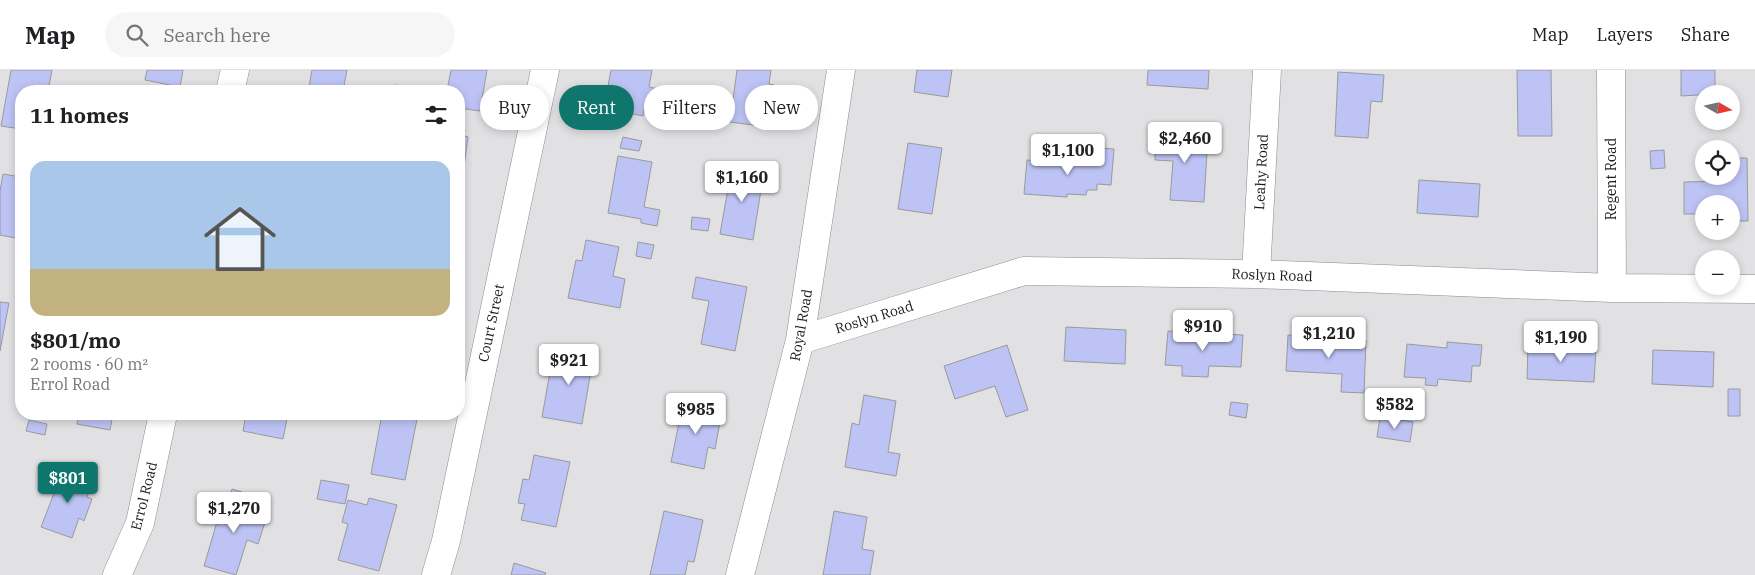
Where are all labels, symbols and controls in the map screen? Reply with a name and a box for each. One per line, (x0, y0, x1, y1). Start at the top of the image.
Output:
search box (105, 12, 455, 57)
text: Map (25, 19, 75, 51)
icon: search (123, 21, 151, 49)
text: Search here (163, 23, 270, 47)
text: Map (1532, 23, 1569, 46)
text: Layers (1597, 23, 1653, 46)
text: Share (1681, 23, 1730, 46)
chip: Buy (480, 85, 549, 130)
chip: Rent (559, 85, 634, 130)
chip: Filters (644, 85, 735, 130)
chip: New (745, 85, 818, 130)
north arrow (1695, 85, 1740, 130)
map controls (1695, 85, 1740, 295)
text: 11 homes (30, 101, 129, 129)
icon: filters (422, 101, 450, 129)
pin: $2,460 (1144, 122, 1226, 164)
text: $2,460 (1159, 128, 1211, 148)
street label: Leahy Road (1250, 133, 1272, 211)
pin: $1,100 (1027, 134, 1109, 176)
street label: Regent Road (1602, 137, 1620, 220)
text: $1,100 (1042, 140, 1094, 160)
button: locate (1695, 140, 1740, 185)
pin: $1,160 (701, 160, 783, 203)
text: $1,160 (716, 167, 768, 187)
icon: home (195, 194, 285, 284)
button: + (1695, 195, 1740, 240)
button: − (1695, 250, 1740, 295)
street label: Roslyn Road (1231, 265, 1313, 285)
street label: Court Street (474, 282, 508, 364)
street label: Royal Road (786, 287, 816, 362)
street label: Roslyn Road (833, 296, 916, 337)
pin: $910 (1173, 310, 1233, 352)
text: $910 (1184, 316, 1222, 336)
pin: $1,210 (1288, 316, 1370, 359)
pin: $1,190 (1520, 320, 1602, 363)
text: $1,210 (1303, 323, 1355, 343)
text: $801/mo (30, 326, 121, 354)
text: $1,190 (1535, 327, 1587, 347)
pin: $921 (539, 344, 599, 386)
text: $921 (550, 350, 588, 370)
text: 2 rooms · 60 m² (30, 354, 148, 374)
text: Errol Road (30, 374, 110, 394)
pin: $582 (1365, 388, 1425, 430)
pin: $985 (666, 392, 726, 435)
text: $582 (1376, 394, 1414, 414)
text: $985 (677, 399, 715, 419)
street label: Errol Road (127, 459, 161, 532)
pin: $801 (38, 462, 98, 504)
text: $801 (49, 468, 87, 488)
pin: $1,270 (193, 492, 275, 534)
text: $1,270 (208, 498, 260, 518)

